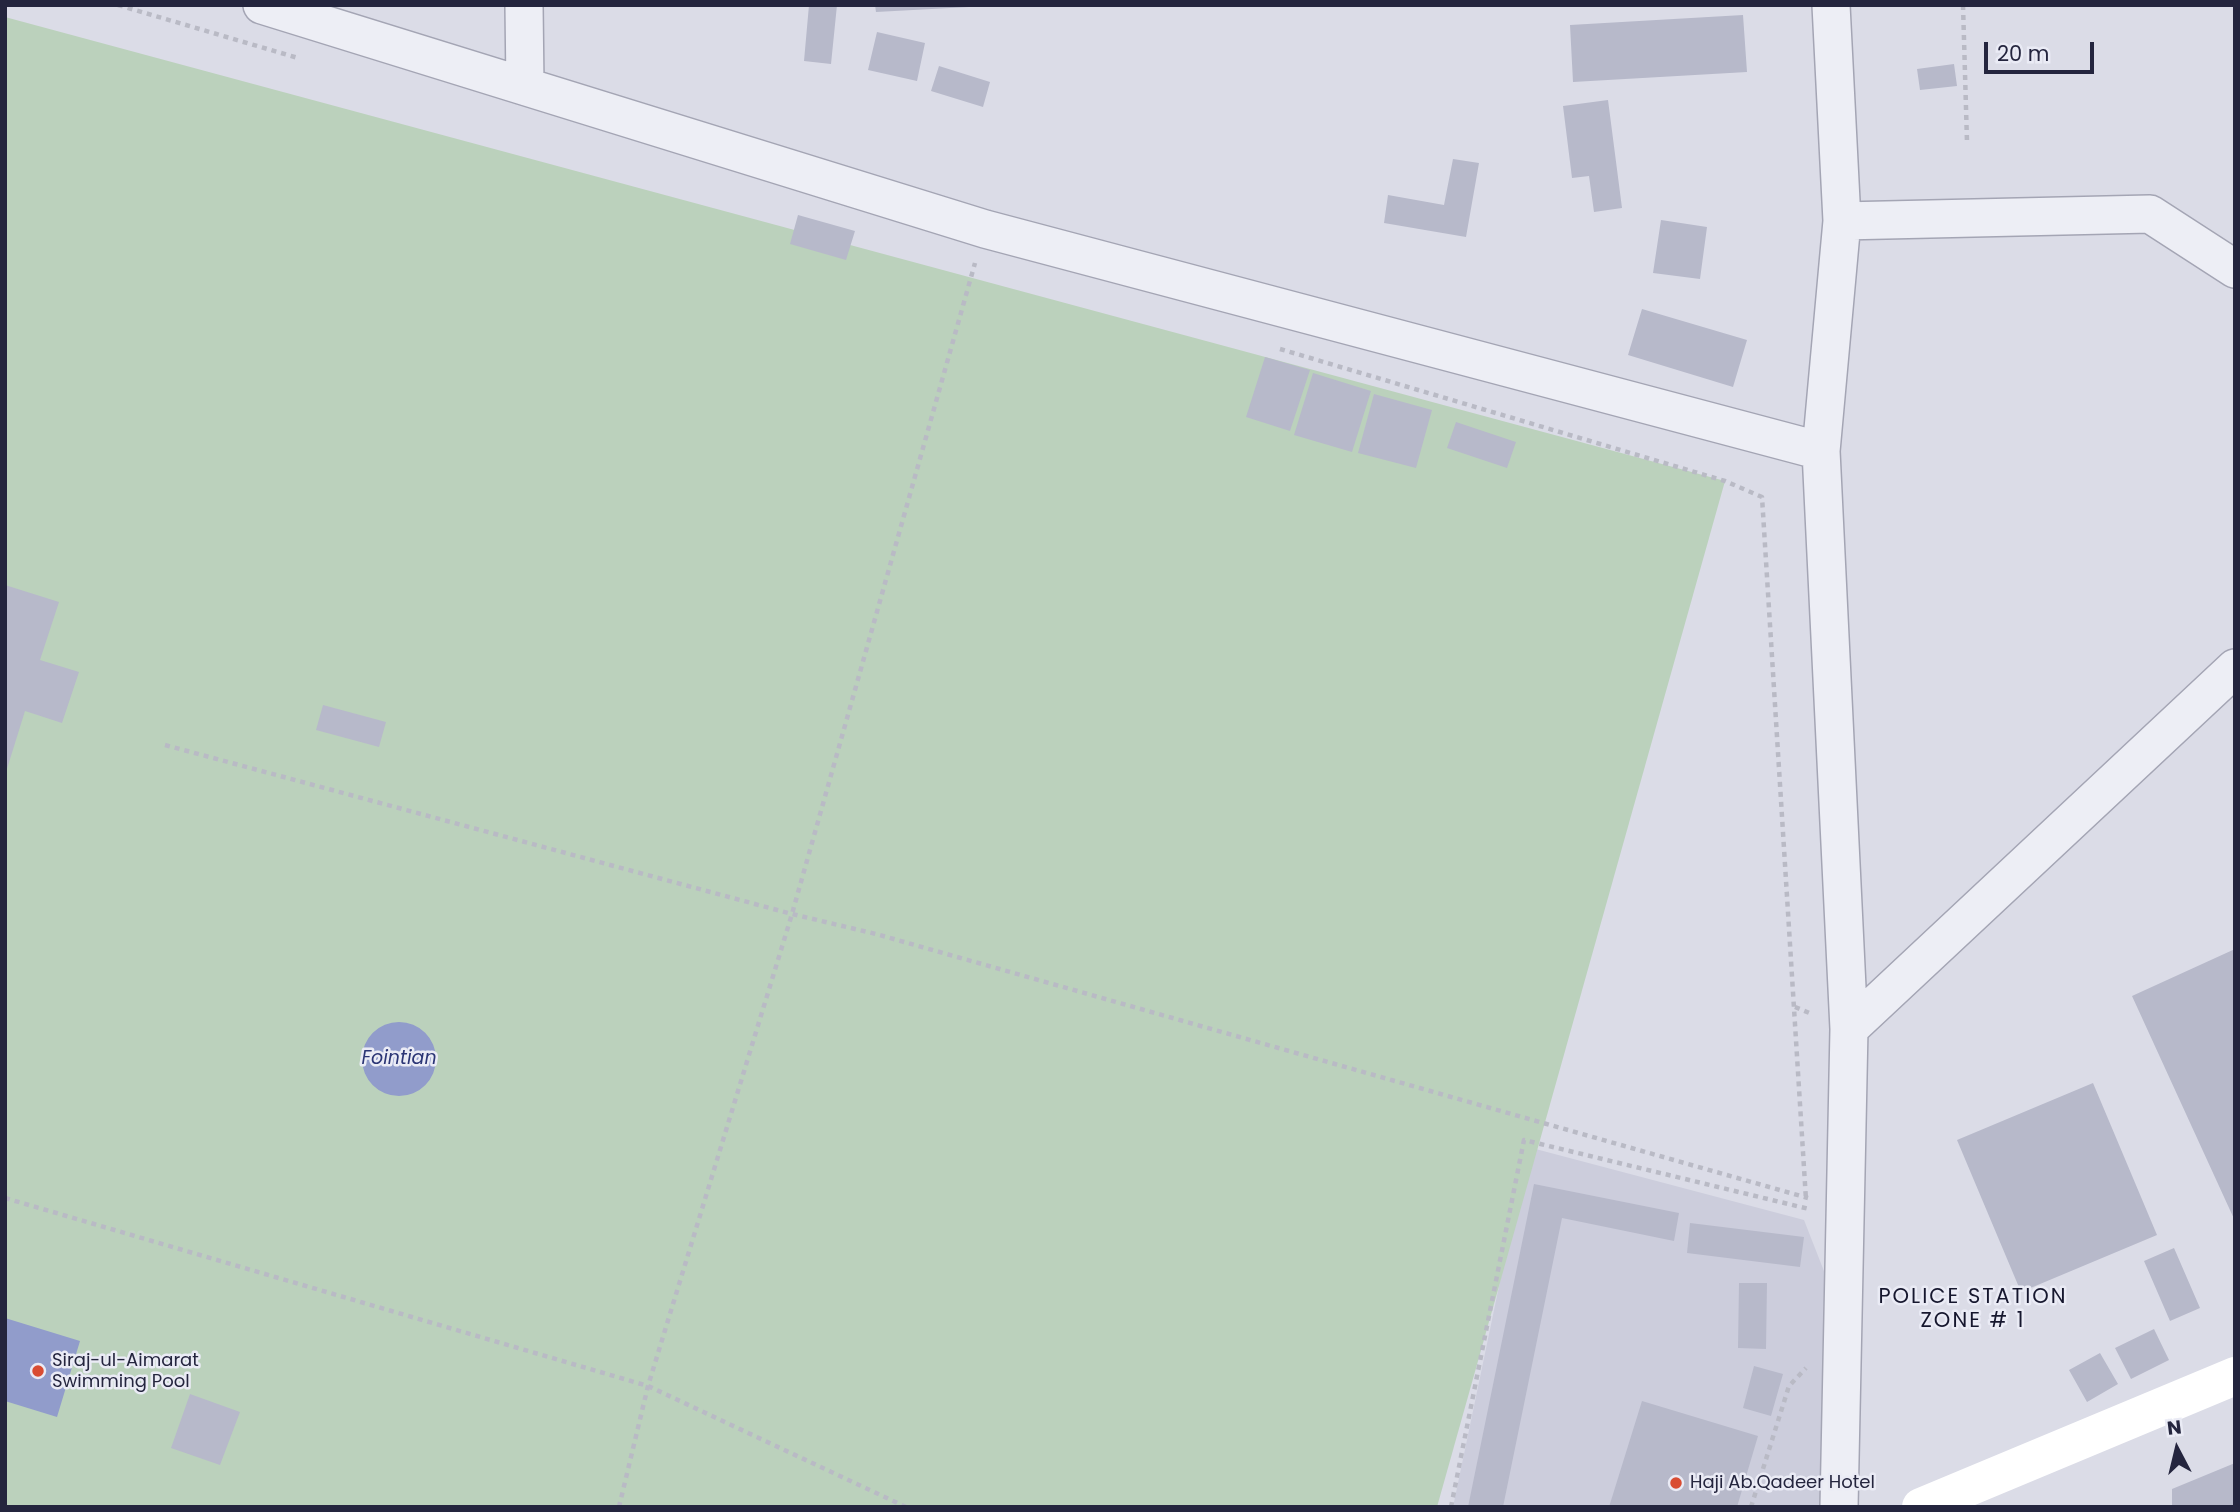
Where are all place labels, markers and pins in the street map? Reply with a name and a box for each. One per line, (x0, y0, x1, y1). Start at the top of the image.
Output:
place label: Siraj-ul-Aimarat Swimming Pool (52, 1350, 199, 1392)
marker: Siraj-ul-Aimarat Swimming Pool (30, 1363, 46, 1379)
place label: Haji Ab.Qadeer Hotel (1690, 1472, 1875, 1494)
marker: Haji Ab.Qadeer Hotel (1668, 1475, 1684, 1491)

